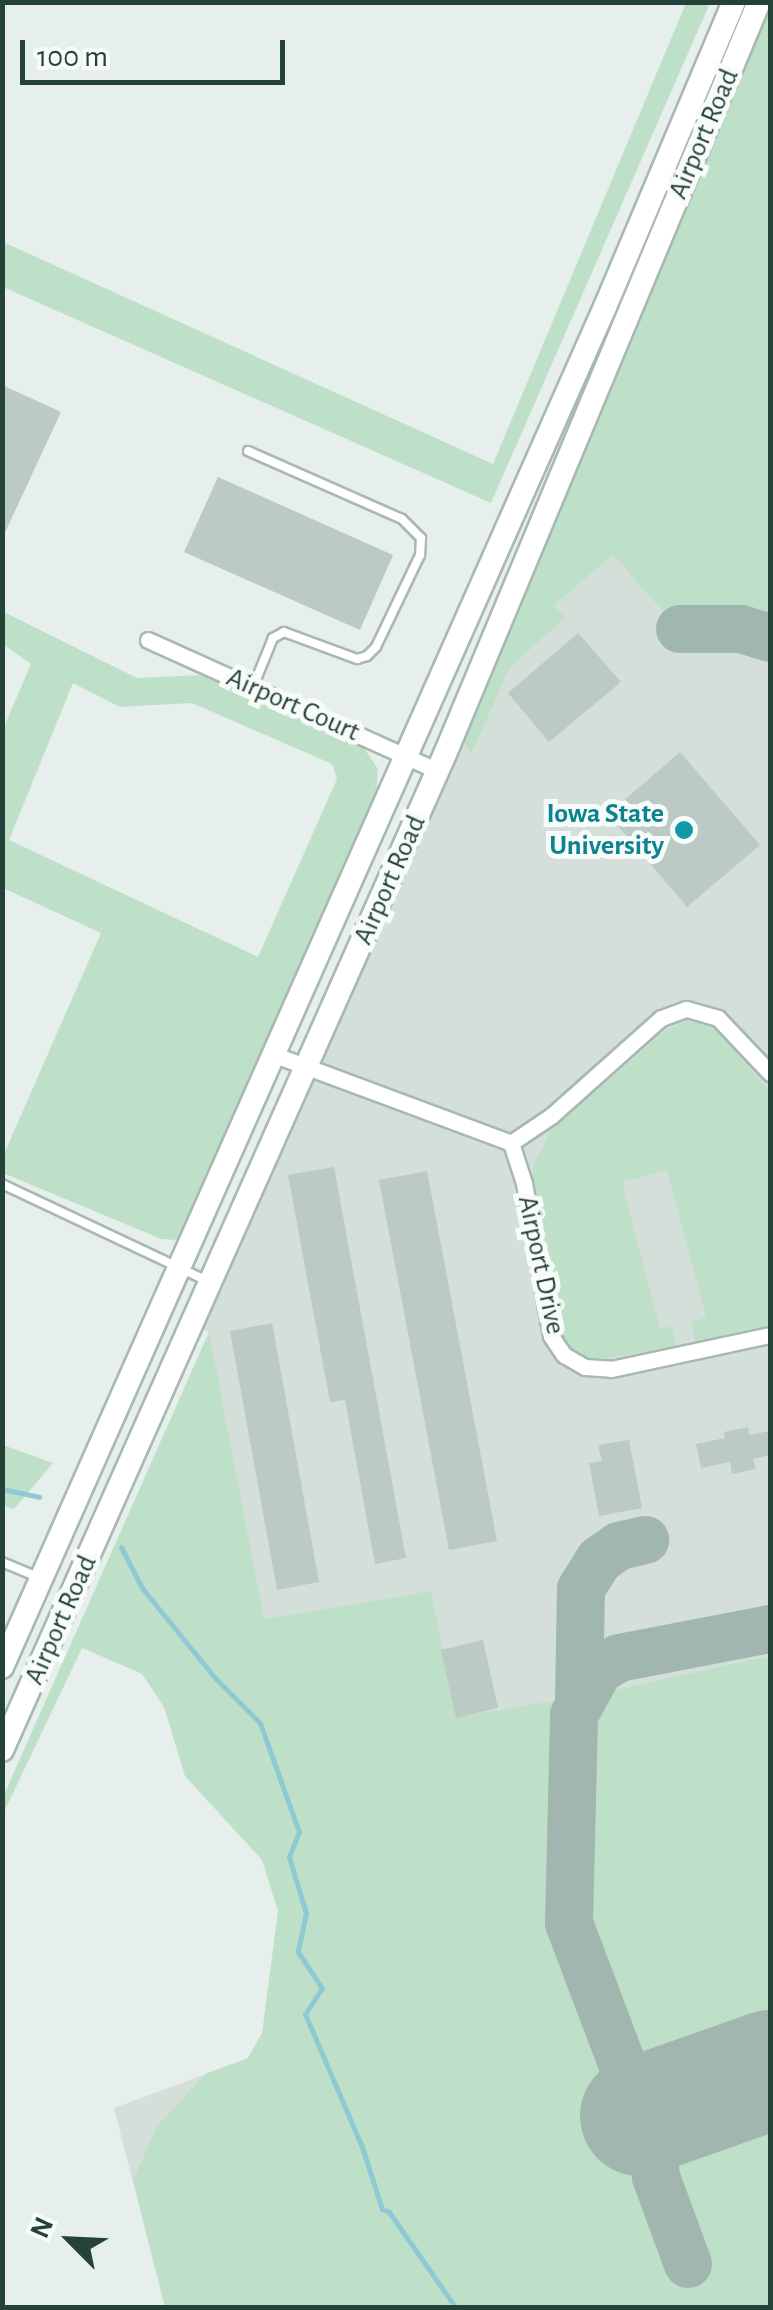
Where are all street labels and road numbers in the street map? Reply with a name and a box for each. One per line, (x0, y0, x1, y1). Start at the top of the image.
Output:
street label: Airport Road (662, 64, 746, 204)
street label: Airport Court (221, 661, 365, 749)
street label: Airport Road (347, 810, 433, 950)
street label: Airport Drive (510, 1193, 572, 1337)
street label: Airport Road (18, 1550, 104, 1690)

